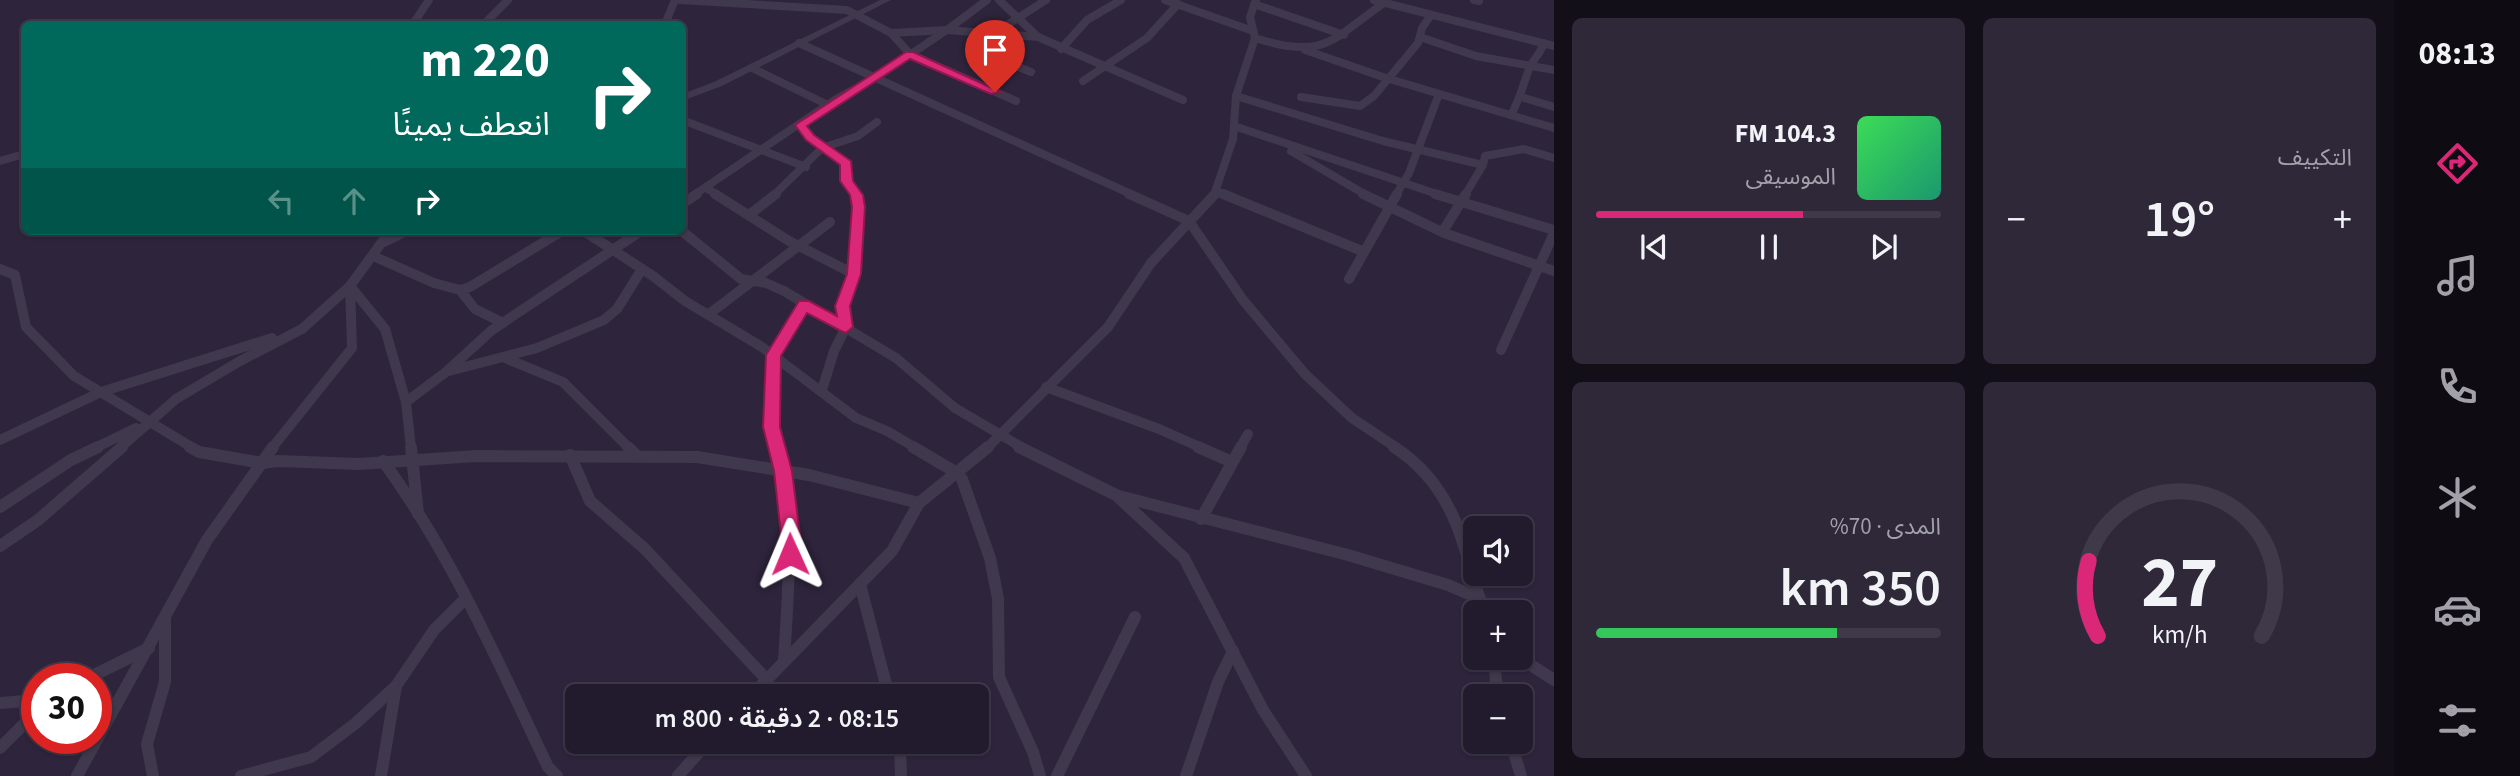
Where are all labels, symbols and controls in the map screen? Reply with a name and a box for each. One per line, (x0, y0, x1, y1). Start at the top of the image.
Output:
pin (965, 20, 1025, 92)
text: 220 m (421, 26, 550, 96)
icon: arrive (976, 31, 1014, 69)
text: 08:13 (2418, 31, 2496, 77)
icon: right (574, 49, 665, 140)
text: انعطف يمينًا (393, 102, 550, 148)
text: 104.3 FM (1735, 115, 1836, 152)
icon: directions (2433, 139, 2482, 188)
text: التكييف (2278, 141, 2352, 174)
text: الموسيقى (1745, 160, 1836, 193)
icon: left (262, 182, 300, 220)
icon: ahead (335, 182, 373, 220)
icon: right (408, 182, 446, 220)
text: 19° (2144, 183, 2215, 257)
text: − (2007, 193, 2026, 247)
text: + (2333, 193, 2352, 247)
icon: previous (1635, 228, 1673, 266)
icon: pause (1750, 228, 1788, 266)
icon: next (1865, 228, 1903, 266)
icon: music (2433, 251, 2482, 300)
icon: phone (2433, 362, 2482, 411)
icon: climate (2433, 473, 2482, 522)
text: المدى · 70% (1830, 510, 1941, 543)
map controls (1463, 516, 1533, 754)
button: sound (1463, 516, 1533, 586)
position arrow (753, 517, 827, 591)
text: 27 (2141, 531, 2218, 635)
text: 350 km (1780, 552, 1941, 626)
icon: car (2433, 585, 2482, 634)
button: + (1463, 600, 1533, 670)
text: km/h (2152, 617, 2207, 653)
speed limit sign: 30 (21, 663, 112, 754)
button: − (1463, 684, 1533, 754)
icon: filters (2433, 696, 2482, 745)
text: 08:15 · 2 دقيقة · 800 m (655, 700, 899, 737)

